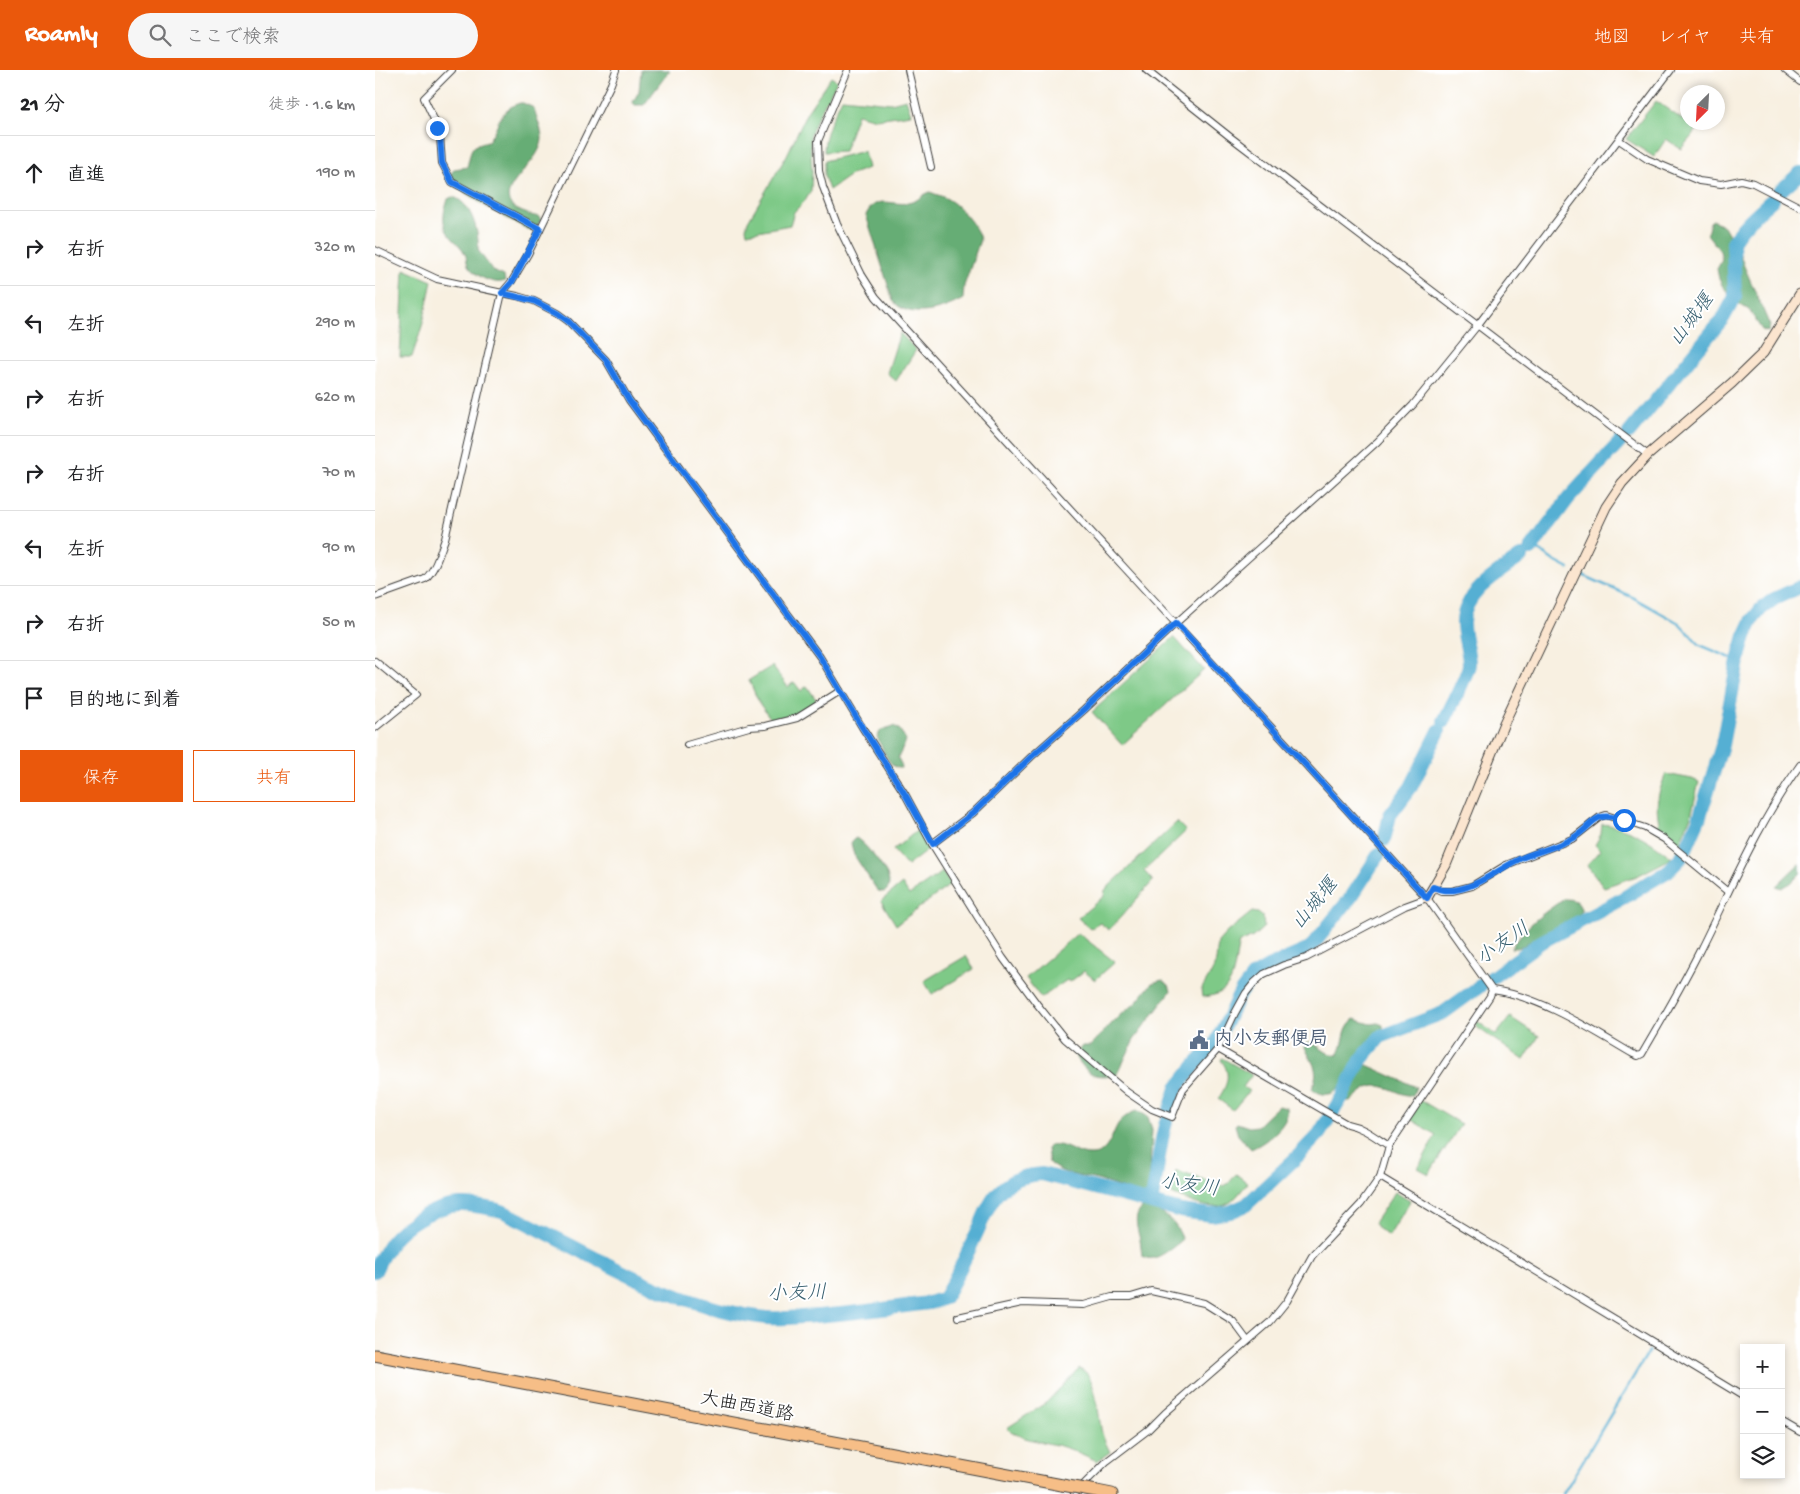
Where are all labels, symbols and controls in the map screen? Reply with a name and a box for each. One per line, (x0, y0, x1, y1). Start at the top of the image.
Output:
search box (128, 13, 478, 58)
text: Roamly (25, 21, 98, 50)
icon: search (146, 21, 174, 49)
text: ここで検索 (186, 27, 281, 50)
text: 地図 (1594, 28, 1630, 49)
text: レイヤ (1658, 28, 1711, 49)
text: 共有 (1739, 28, 1775, 49)
north arrow (1680, 85, 1725, 130)
text: 21 分 (20, 94, 65, 119)
text: 徒歩 · 1.6 km (269, 97, 355, 116)
route end (426, 117, 449, 140)
icon: ahead (20, 159, 48, 187)
text: 190 m (316, 164, 355, 183)
text: 直進 (67, 165, 105, 188)
icon: right (20, 234, 48, 262)
text: 320 m (315, 239, 355, 258)
text: 右折 (67, 240, 105, 263)
water label: 山城堰 (1665, 288, 1721, 352)
icon: left (20, 309, 48, 337)
text: 290 m (315, 314, 355, 333)
text: 左折 (67, 315, 105, 338)
icon: right (20, 384, 48, 412)
text: 620 m (315, 389, 355, 408)
text: 右折 (67, 390, 105, 413)
icon: right (20, 459, 48, 487)
text: 70 m (322, 464, 355, 483)
text: 右折 (67, 465, 105, 488)
icon: left (20, 534, 48, 562)
text: 90 m (323, 539, 355, 558)
text: 左折 (67, 540, 105, 563)
icon: right (20, 609, 48, 637)
text: 50 m (322, 614, 355, 633)
text: 右折 (67, 615, 105, 638)
icon: arrive (20, 684, 48, 712)
text: 目的地に到着 (67, 690, 181, 713)
button: 保存 (20, 750, 183, 802)
button: 共有 (193, 750, 355, 802)
route start (1613, 809, 1636, 832)
water label: 山城堰 (1287, 872, 1345, 935)
water label: 小友川 (1472, 917, 1535, 972)
place label: 内小友郵便局 (1214, 1028, 1328, 1052)
public building icon: 内小友郵便局 (1188, 1029, 1210, 1051)
water label: 小友川 (1158, 1169, 1221, 1203)
water label: 小友川 (767, 1280, 827, 1308)
map controls (1740, 1344, 1785, 1479)
button: + (1740, 1344, 1785, 1389)
street label: 大曲西道路 (698, 1387, 796, 1428)
button: − (1740, 1389, 1785, 1434)
button: layers (1740, 1434, 1785, 1479)

